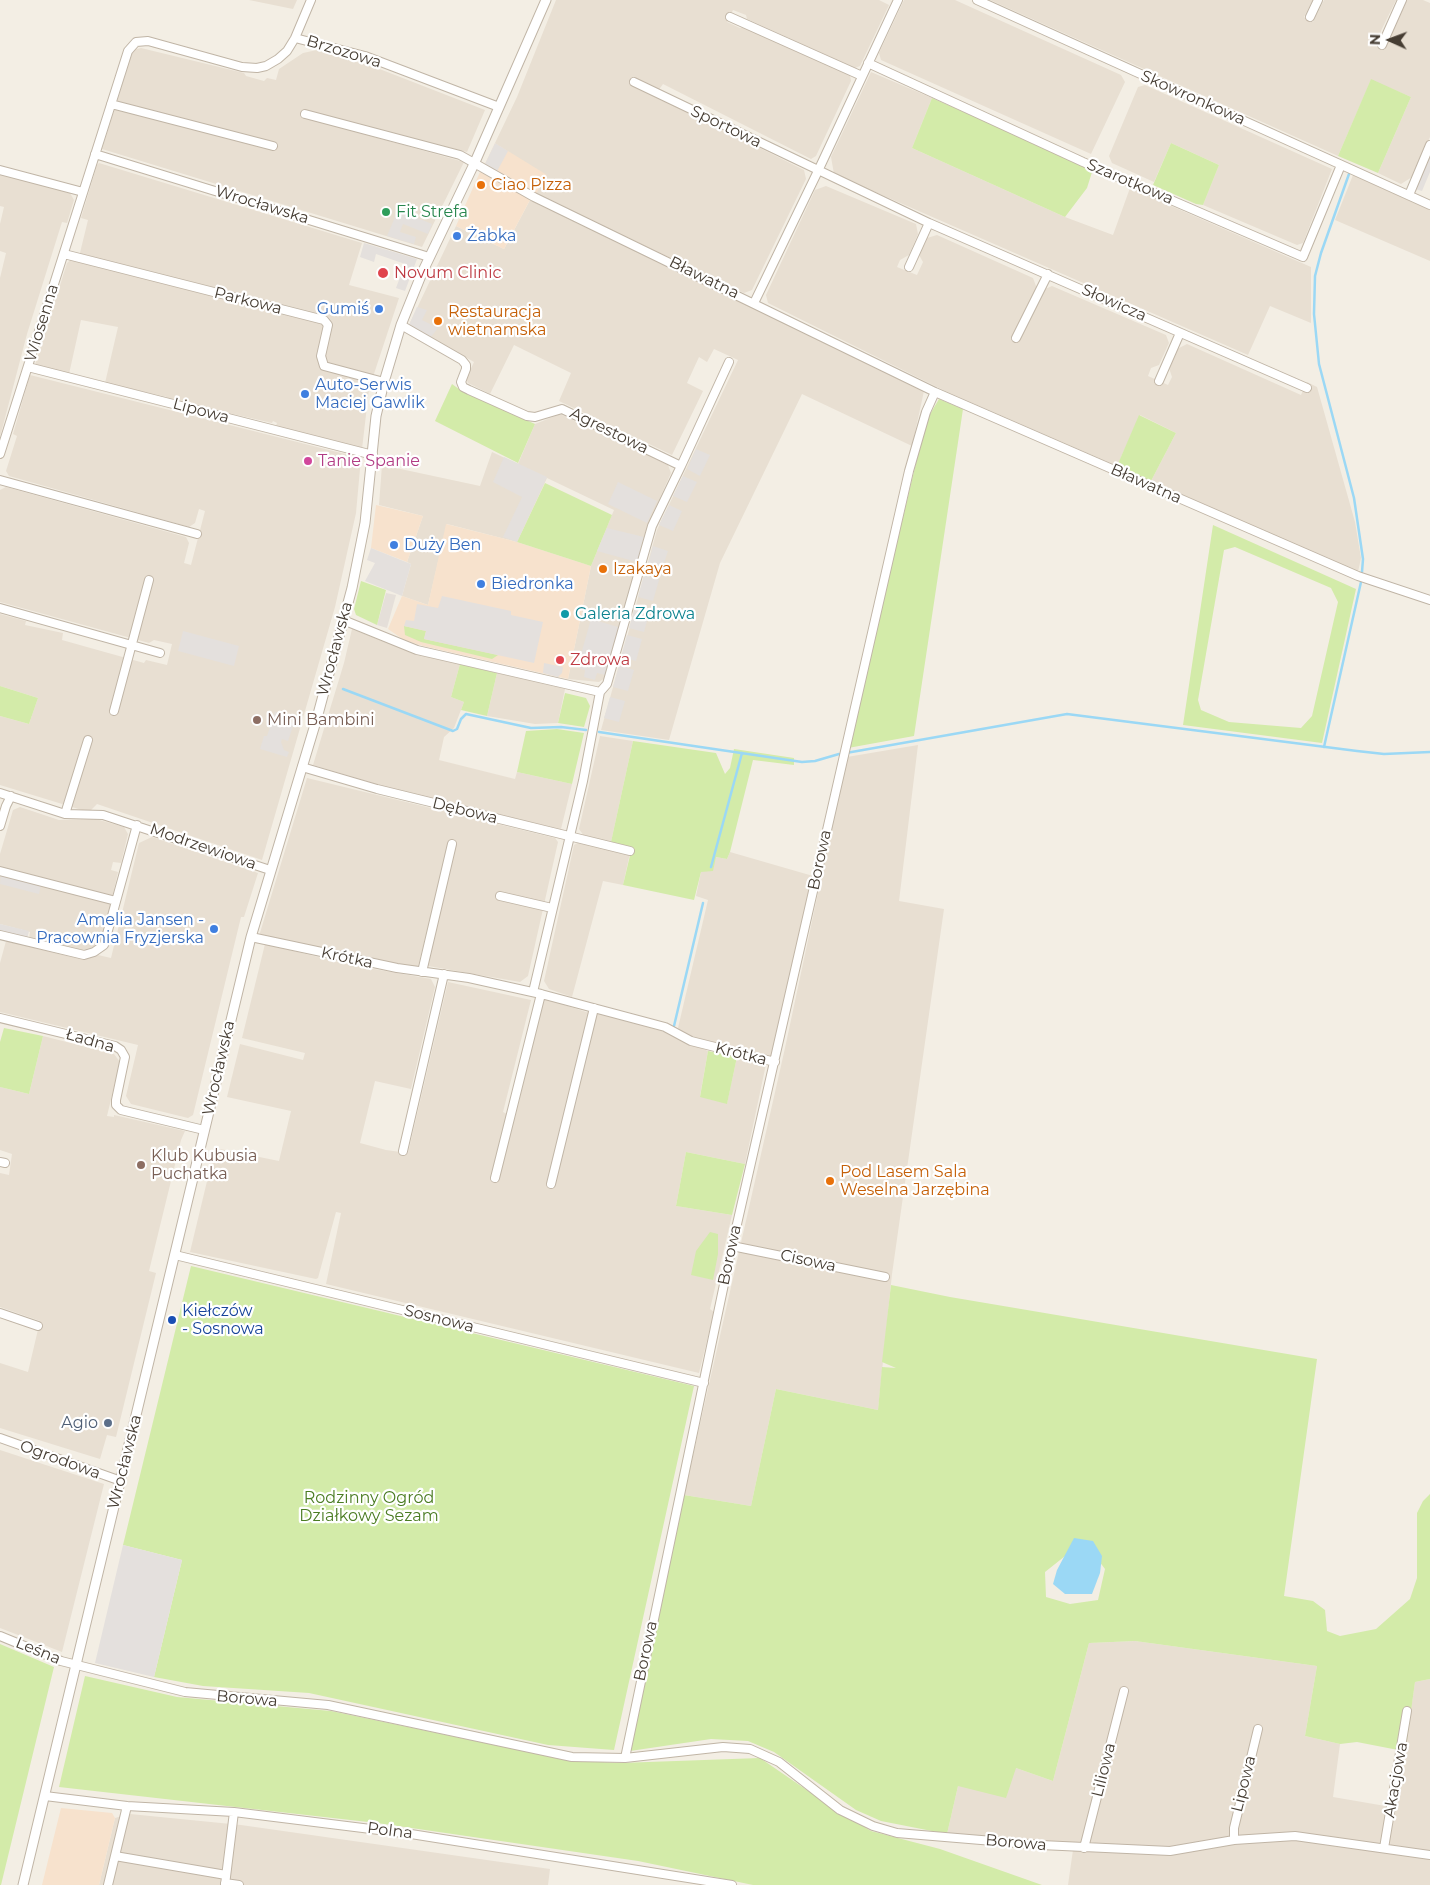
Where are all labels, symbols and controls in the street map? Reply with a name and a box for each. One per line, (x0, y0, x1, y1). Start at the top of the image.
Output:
north arrow (1365, 15, 1415, 65)
street label: Brzozowa (304, 32, 384, 72)
text: N (1366, 34, 1384, 45)
street label: Skowronkowa (1138, 66, 1248, 130)
street label: Sportowa (687, 102, 765, 152)
street label: Szarotkowa (1084, 155, 1176, 209)
place label: Ciao Pizza (491, 175, 572, 195)
marker: Ciao Pizza (475, 179, 487, 191)
street label: Wrocławska (213, 182, 311, 228)
place label: Fit Strefa (396, 202, 468, 222)
marker: Fit Strefa (380, 206, 392, 218)
place label: Żabka (467, 226, 517, 246)
marker: Żabka (451, 230, 463, 242)
street label: Bławatna (666, 253, 742, 303)
place label: Novum Clinic (394, 263, 501, 283)
marker: Novum Clinic (376, 266, 390, 280)
street label: Słowicza (1079, 280, 1149, 326)
street label: Wiosenna (21, 282, 63, 364)
street label: Parkowa (212, 283, 284, 319)
place label: Gumiś (317, 299, 369, 319)
place label: Restauracja wietnamska (448, 302, 546, 340)
marker: Gumiś (373, 303, 385, 315)
marker: Restauracja wietnamska (432, 315, 444, 327)
place label: Auto-Serwis Maciej Gawlik (315, 375, 425, 413)
marker: Auto-Serwis Maciej Gawlik (299, 388, 311, 400)
street label: Lipowa (171, 394, 231, 428)
street label: Agrestowa (566, 404, 652, 458)
place label: Tanie Spanie (318, 451, 420, 471)
marker: Tanie Spanie (302, 455, 314, 467)
street label: Bławatna (1107, 460, 1185, 508)
place label: Duży Ben (404, 535, 481, 555)
marker: Duży Ben (388, 539, 400, 551)
place label: Izakaya (613, 559, 672, 579)
marker: Izakaya (597, 563, 609, 575)
place label: Biedronka (491, 574, 574, 594)
marker: Biedronka (475, 578, 487, 590)
street label: Wrocławska (313, 600, 357, 698)
place label: Galeria Zdrowa (575, 604, 695, 624)
marker: Galeria Zdrowa (559, 608, 571, 620)
place label: Zdrowa (570, 650, 630, 670)
marker: Zdrowa (554, 654, 566, 666)
place label: Mini Bambini (267, 710, 375, 730)
marker: Mini Bambini (251, 714, 263, 726)
street label: Dębowa (430, 794, 500, 828)
street label: Modrzewiowa (147, 820, 259, 874)
street label: Borowa (804, 828, 836, 892)
place label: Amelia Jansen - Pracownia Fryzjerska (36, 910, 204, 948)
marker: Amelia Jansen - Pracownia Fryzjerska (208, 923, 220, 935)
street label: Krótka (319, 943, 375, 973)
street label: Wrocławska (199, 1019, 239, 1117)
street label: Ładna (63, 1025, 117, 1057)
street label: Krótka (713, 1038, 769, 1070)
place label: Klub Kubusia Puchatka (151, 1146, 257, 1184)
marker: Klub Kubusia Puchatka (135, 1159, 147, 1171)
place label: Pod Lasem Sala Weselna Jarzębina (840, 1162, 990, 1200)
marker: Pod Lasem Sala Weselna Jarzębina (824, 1175, 836, 1187)
street label: Borowa (714, 1223, 746, 1287)
street label: Cisowa (778, 1246, 838, 1276)
place label: Kiełczów - Sosnowa (182, 1301, 264, 1339)
street label: Sosnowa (402, 1301, 476, 1337)
marker: Kiełczów - Sosnowa (166, 1314, 178, 1326)
place label: Agio (61, 1413, 98, 1433)
street label: Wrocławska (104, 1413, 146, 1511)
marker: Agio (102, 1417, 114, 1429)
street label: Ogrodowa (17, 1437, 103, 1483)
park label: Rodzinny Ogród Działkowy Sezam (299, 1488, 439, 1526)
street label: Borowa (630, 1619, 662, 1683)
street label: Leśna (13, 1633, 63, 1669)
street label: Borowa (216, 1687, 278, 1711)
street label: Liliowa (1088, 1741, 1120, 1799)
street label: Akacjowa (1380, 1741, 1412, 1819)
street label: Lipowa (1228, 1754, 1260, 1814)
street label: Polna (366, 1819, 414, 1843)
street label: Borowa (985, 1831, 1047, 1855)

